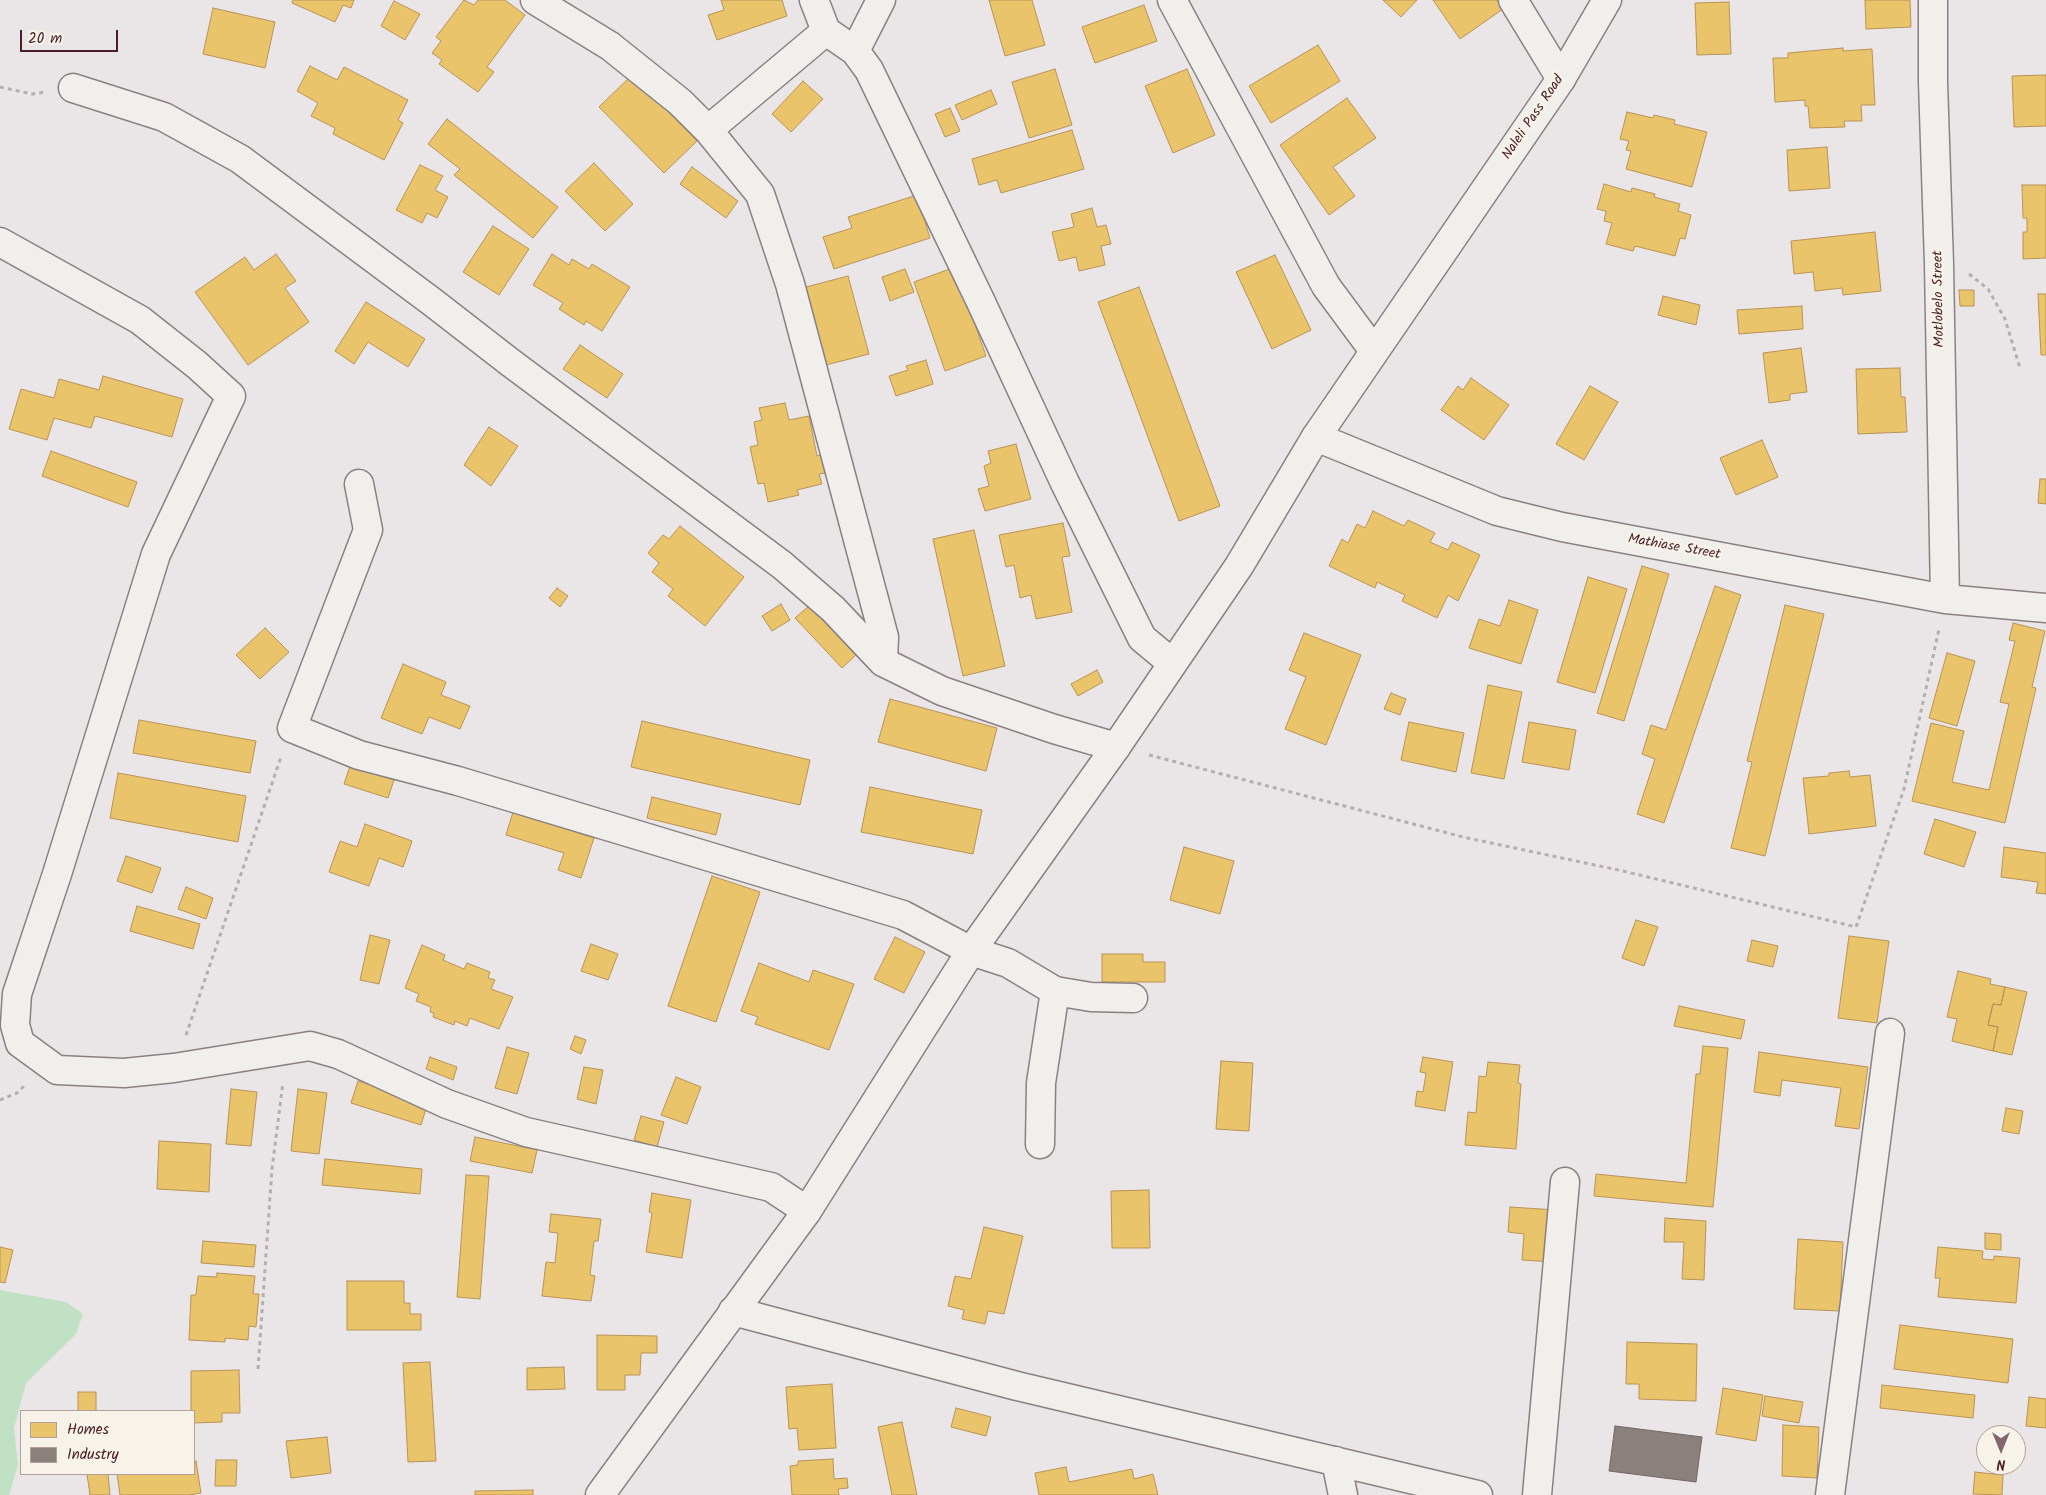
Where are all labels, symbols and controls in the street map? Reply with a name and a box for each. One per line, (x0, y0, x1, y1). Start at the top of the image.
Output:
scale bar (22, 20, 120, 52)
text: 20 m (28, 27, 62, 51)
street label: Naleli Pass Road (1500, 73, 1568, 163)
street label: Motlobelo Street (1931, 250, 1949, 348)
street label: Mathiase Street (1626, 532, 1722, 564)
legend (20, 1410, 195, 1475)
text: Homes (67, 1418, 109, 1442)
north arrow (1976, 1425, 2026, 1475)
text: Industry (67, 1443, 119, 1467)
text: N (1997, 1453, 2005, 1475)

